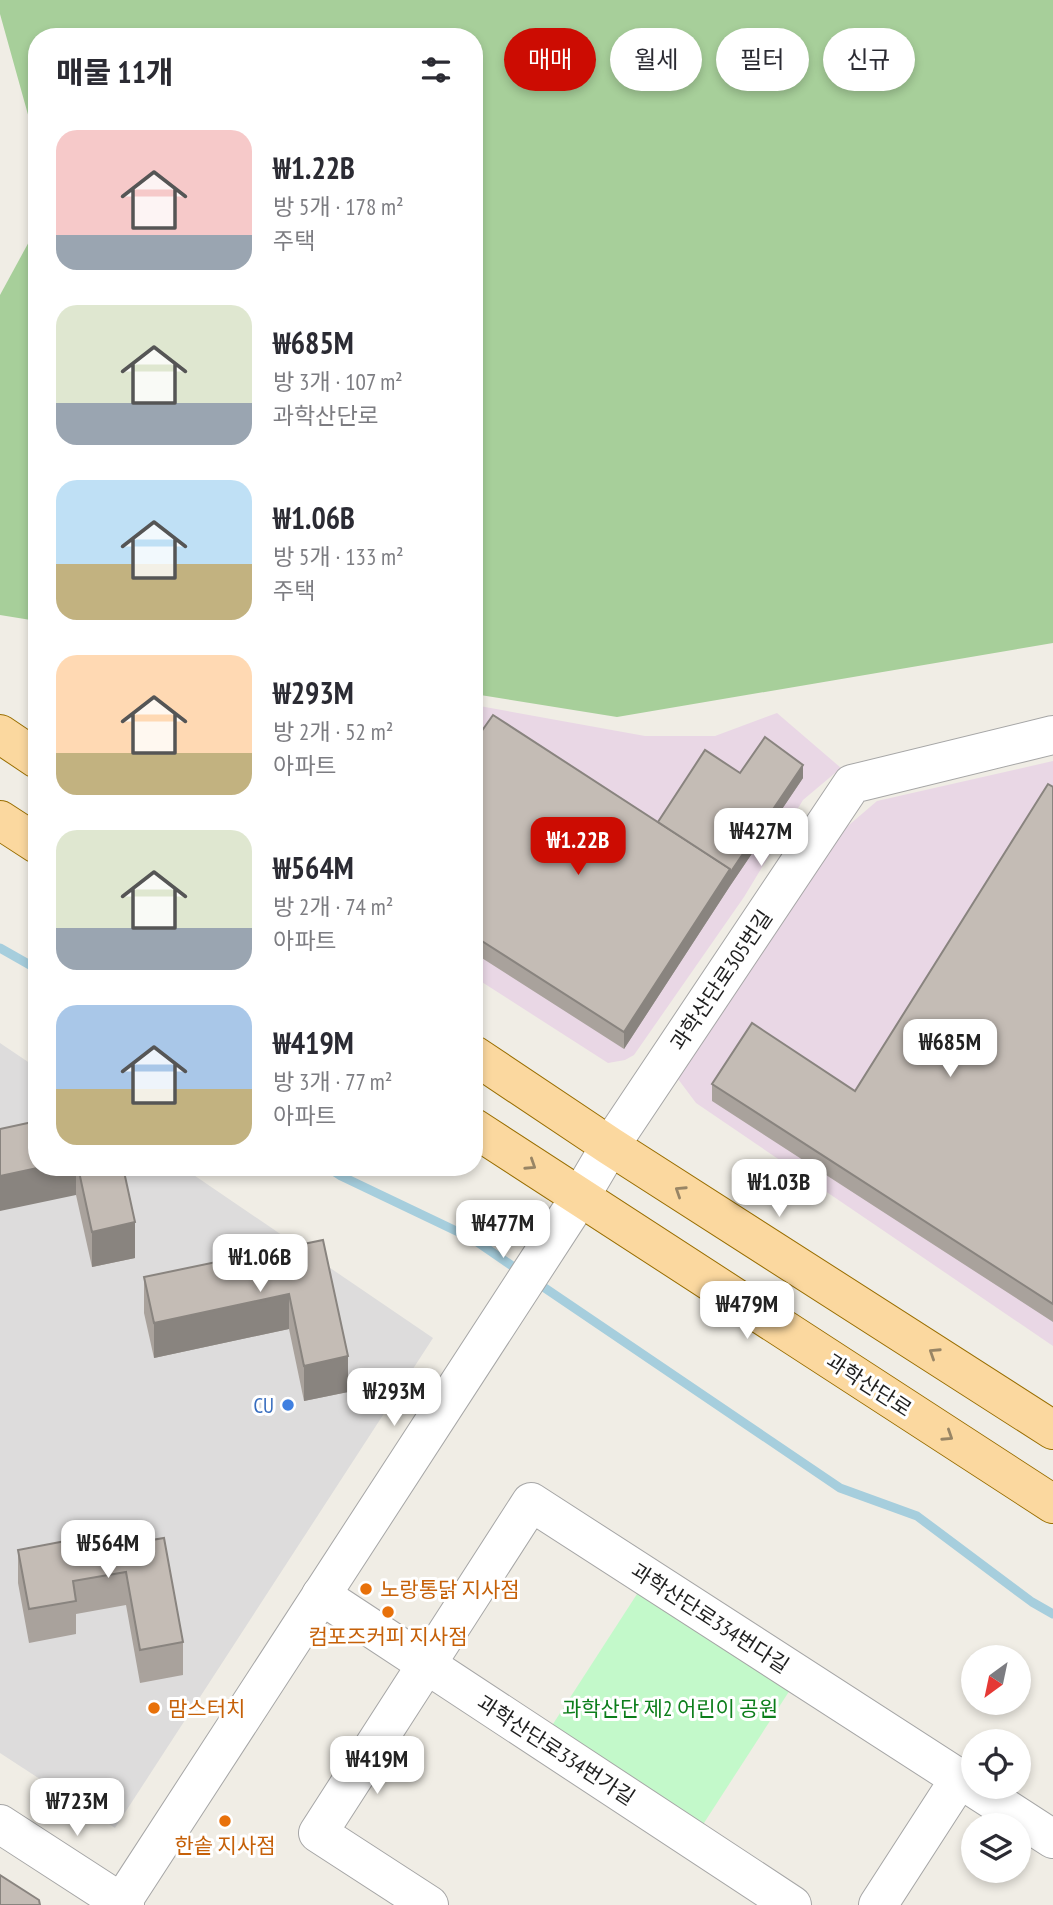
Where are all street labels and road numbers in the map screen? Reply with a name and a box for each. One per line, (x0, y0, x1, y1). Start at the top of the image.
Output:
street label: 과학산단로305번길 (664, 905, 778, 1055)
street label: 과학산단로 (821, 1347, 917, 1423)
street label: 과학산단로334번다길 (626, 1557, 794, 1679)
street label: 과학산단로334번가길 (472, 1689, 640, 1811)

